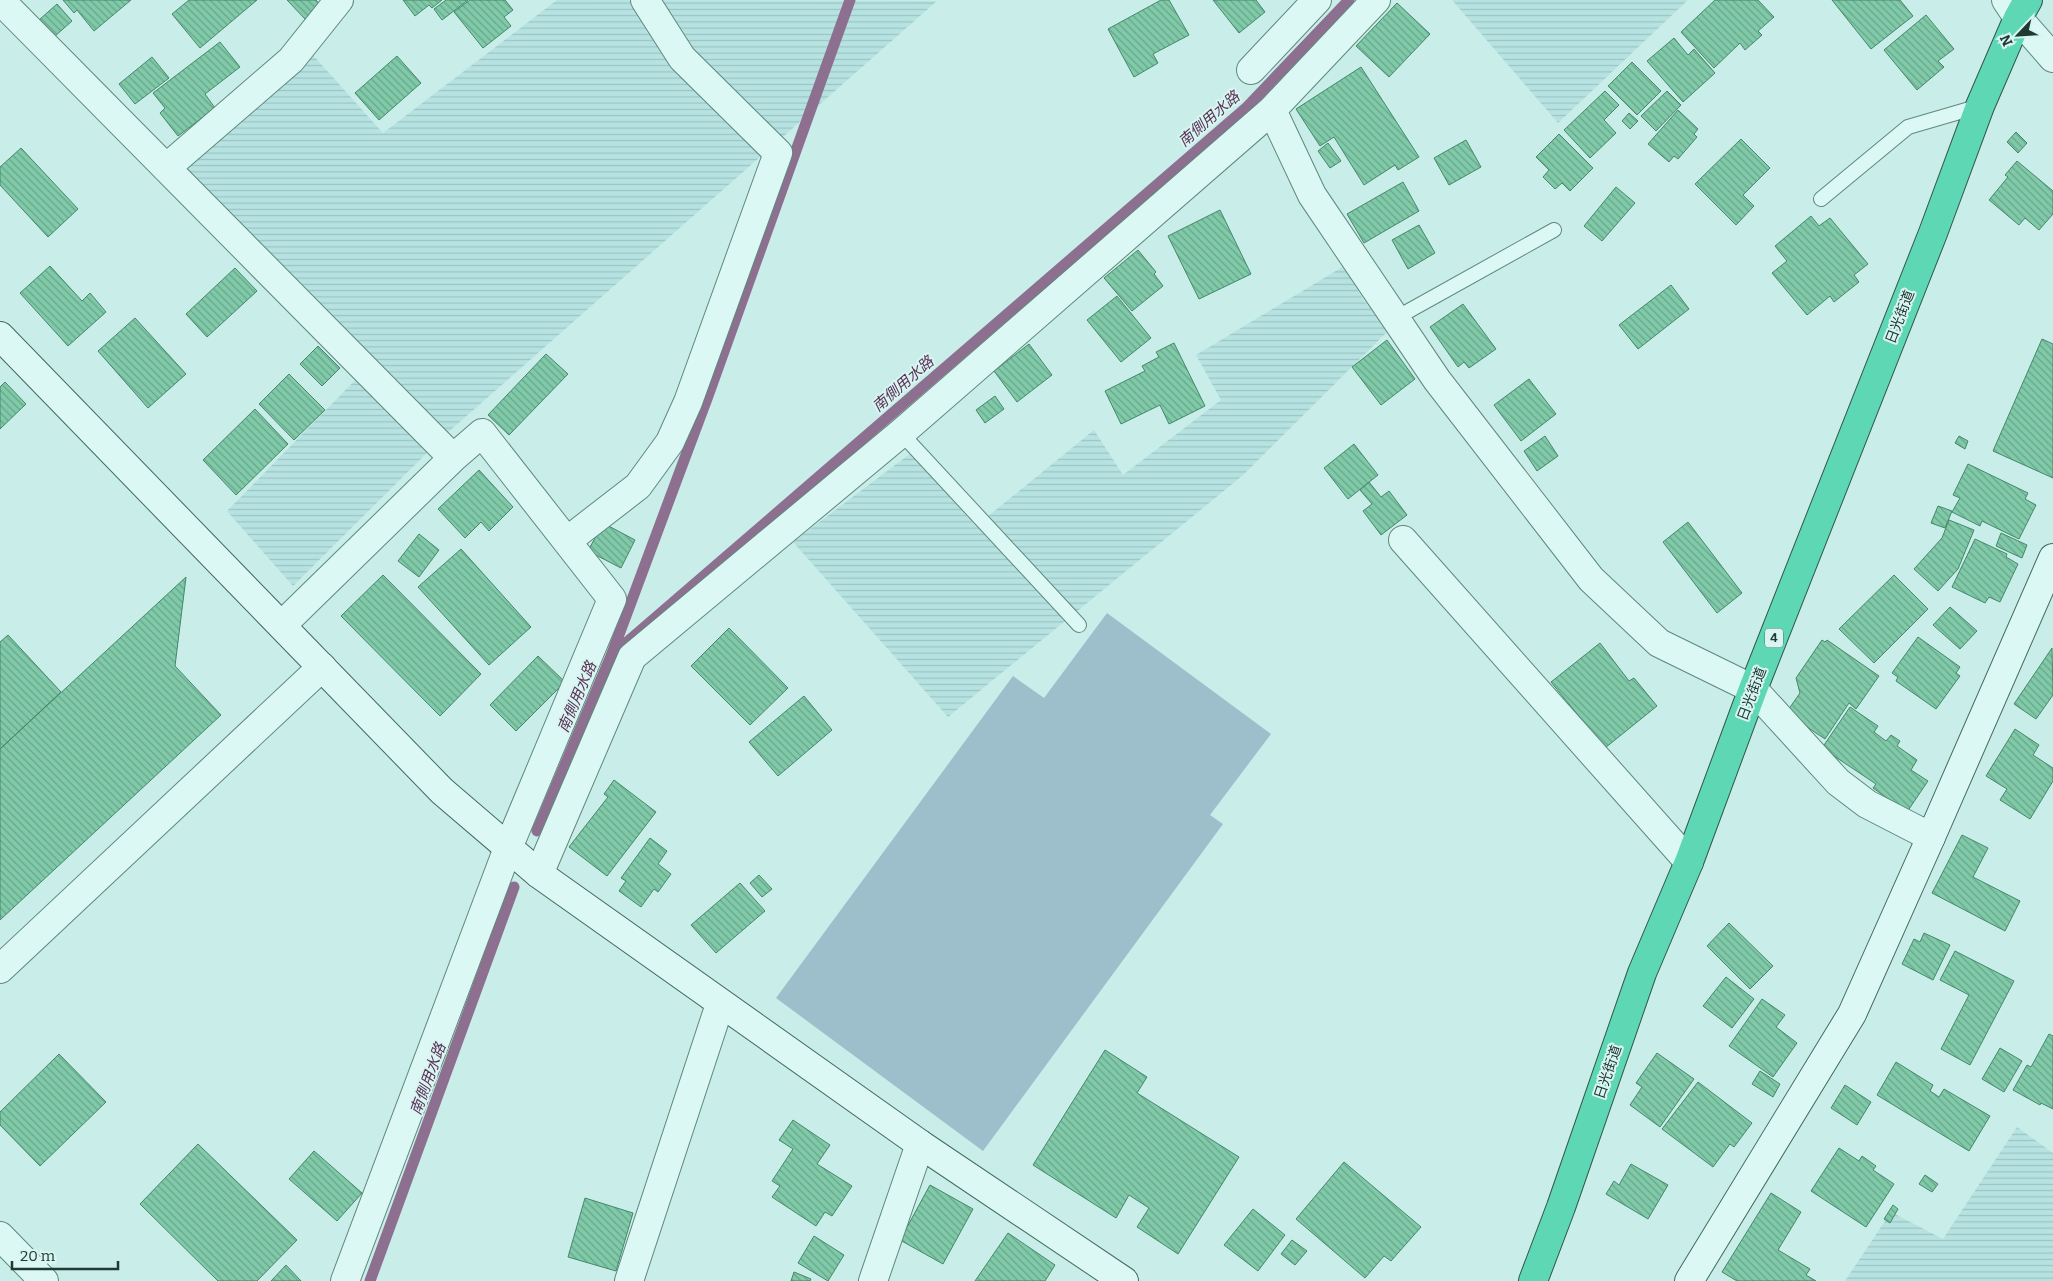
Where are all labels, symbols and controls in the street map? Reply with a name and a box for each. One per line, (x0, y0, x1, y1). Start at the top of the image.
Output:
north arrow (1993, 10, 2043, 60)
text: N (1997, 32, 2017, 49)
water label: 南側用水路 (1175, 86, 1245, 150)
street label: 日光街道 (1882, 288, 1918, 346)
water label: 南側用水路 (869, 351, 939, 415)
road number: 4 (1765, 628, 1783, 648)
water label: 南側用水路 (554, 657, 601, 735)
street label: 日光街道 (1734, 665, 1770, 723)
water label: 南側用水路 (407, 1039, 450, 1117)
street label: 日光街道 (1591, 1043, 1625, 1101)
scale bar (12, 1238, 119, 1270)
text: 20 m (20, 1247, 56, 1265)

